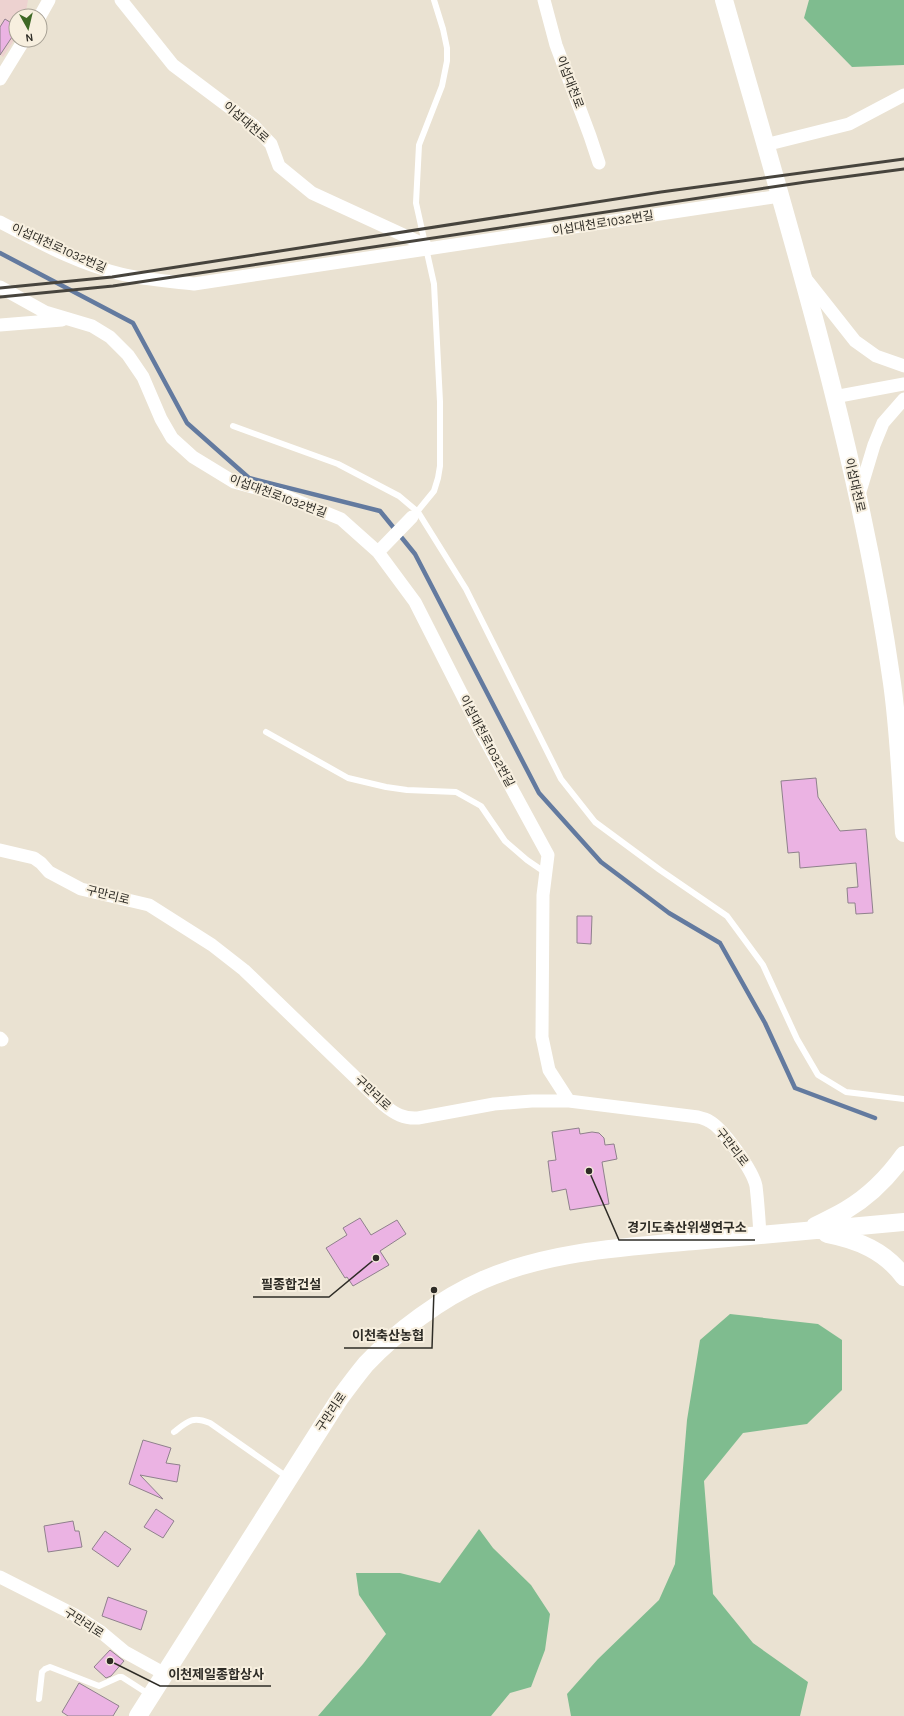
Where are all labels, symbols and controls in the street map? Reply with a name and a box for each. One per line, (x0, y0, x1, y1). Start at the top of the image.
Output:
north arrow (8, 8, 48, 48)
text: N (25, 30, 34, 44)
street label: 이섭대천로 (554, 54, 586, 110)
street label: 이섭대천로 (221, 99, 271, 145)
street label: 이섭대천로1032번길 (551, 208, 655, 238)
street label: 이섭대천로1032번길 (9, 221, 109, 275)
street label: 이섭대천로 (842, 457, 868, 513)
street label: 이섭대천로1032번길 (227, 472, 329, 520)
street label: 이섭대천로1032번길 (457, 692, 517, 790)
street label: 구만리로 (85, 883, 131, 907)
street label: 구만리로 (352, 1073, 394, 1113)
street label: 구만리로 (713, 1125, 751, 1169)
callout: 경기도축산위생연구소 (619, 1215, 755, 1240)
text: 경기도축산위생연구소 (627, 1220, 747, 1235)
callout: 필종합건설 (253, 1272, 329, 1297)
text: 필종합건설 (261, 1277, 321, 1292)
callout: 이천축산농협 (344, 1323, 432, 1348)
text: 이천축산농협 (352, 1328, 424, 1343)
street label: 구만리로 (313, 1390, 349, 1434)
street label: 구만리로 (62, 1605, 106, 1641)
callout: 이천제일종합상사 (160, 1661, 271, 1686)
text: 이천제일종합상사 (168, 1667, 264, 1682)

